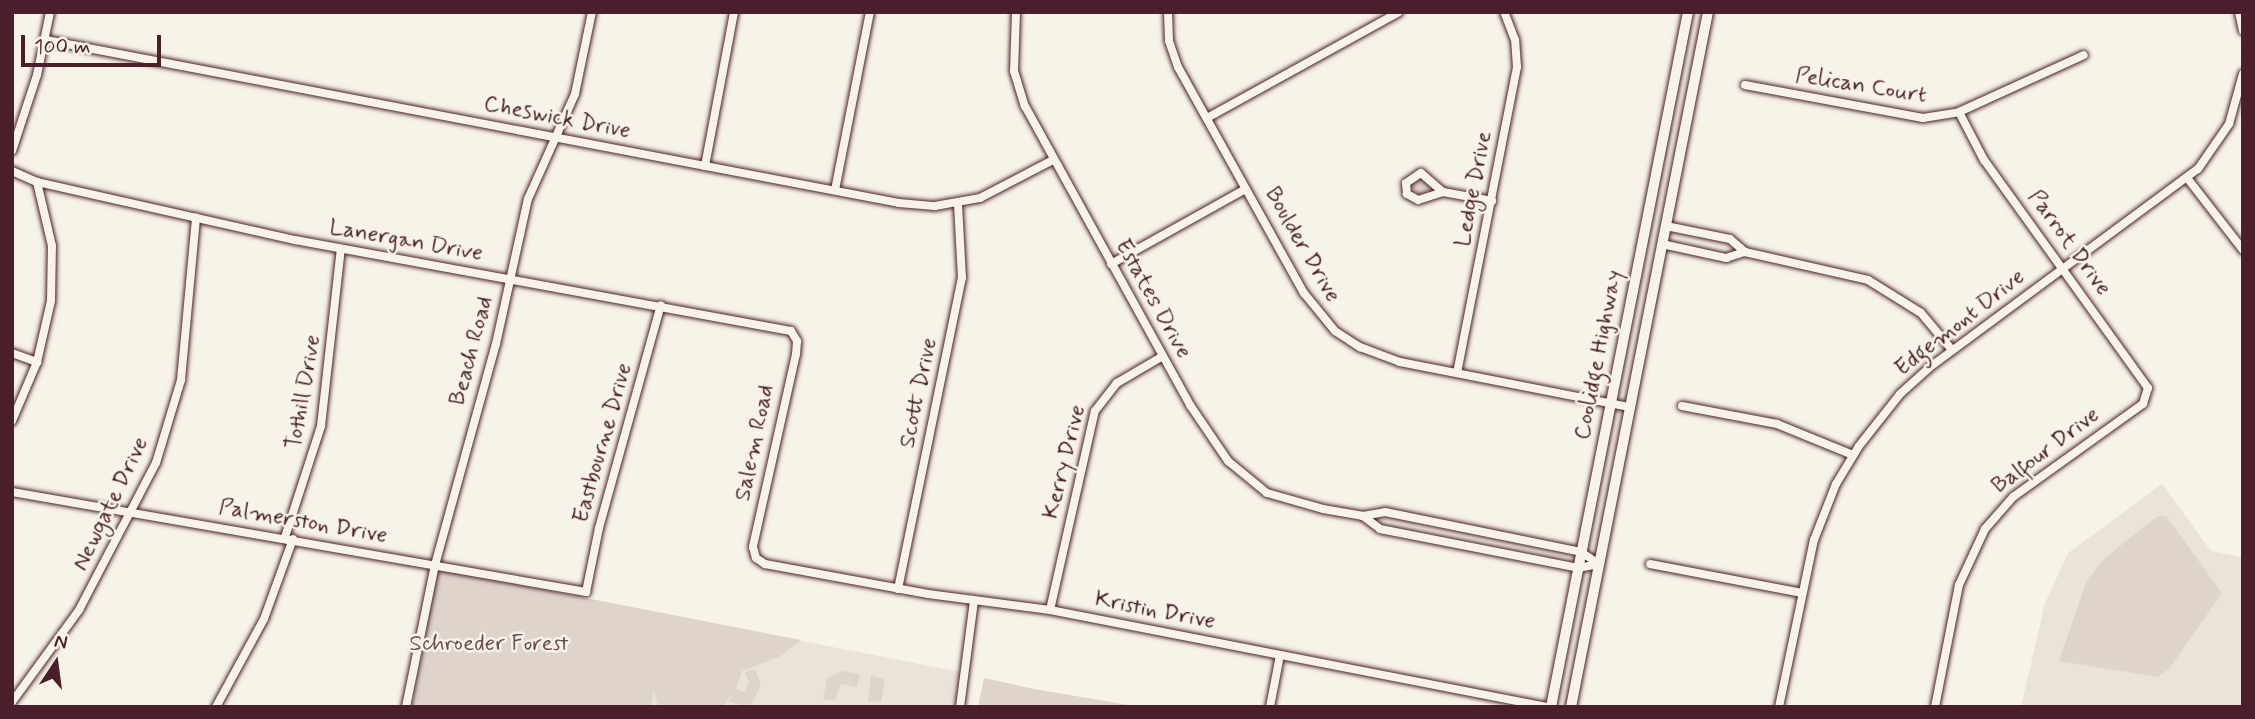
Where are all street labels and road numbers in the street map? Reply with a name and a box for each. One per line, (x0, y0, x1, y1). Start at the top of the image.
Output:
street label: Pelican Court (1794, 62, 1928, 110)
street label: Cheswick Drive (481, 90, 633, 146)
street label: Ledge Drive (1449, 129, 1499, 249)
street label: Boulder Drive (1258, 183, 1346, 307)
street label: Parrot Drive (2022, 185, 2116, 301)
street label: Lanergan Drive (328, 214, 484, 268)
street label: Estates Drive (1109, 235, 1197, 363)
street label: Edgemont Drive (1890, 264, 2030, 382)
street label: Coolidge Highway (1569, 270, 1629, 440)
street label: Beach Road (444, 293, 500, 409)
street label: Tothill Drive (281, 334, 327, 450)
street label: Scott Drive (894, 335, 944, 451)
street label: Eastbourne Drive (567, 360, 639, 526)
street label: Salem Road (729, 382, 781, 504)
street label: Balfour Drive (1987, 402, 2105, 500)
street label: Kerry Drive (1038, 403, 1092, 521)
street label: Newgate Drive (67, 433, 155, 575)
street label: Palmerston Drive (217, 494, 389, 550)
street label: Kristin Drive (1093, 586, 1217, 636)

